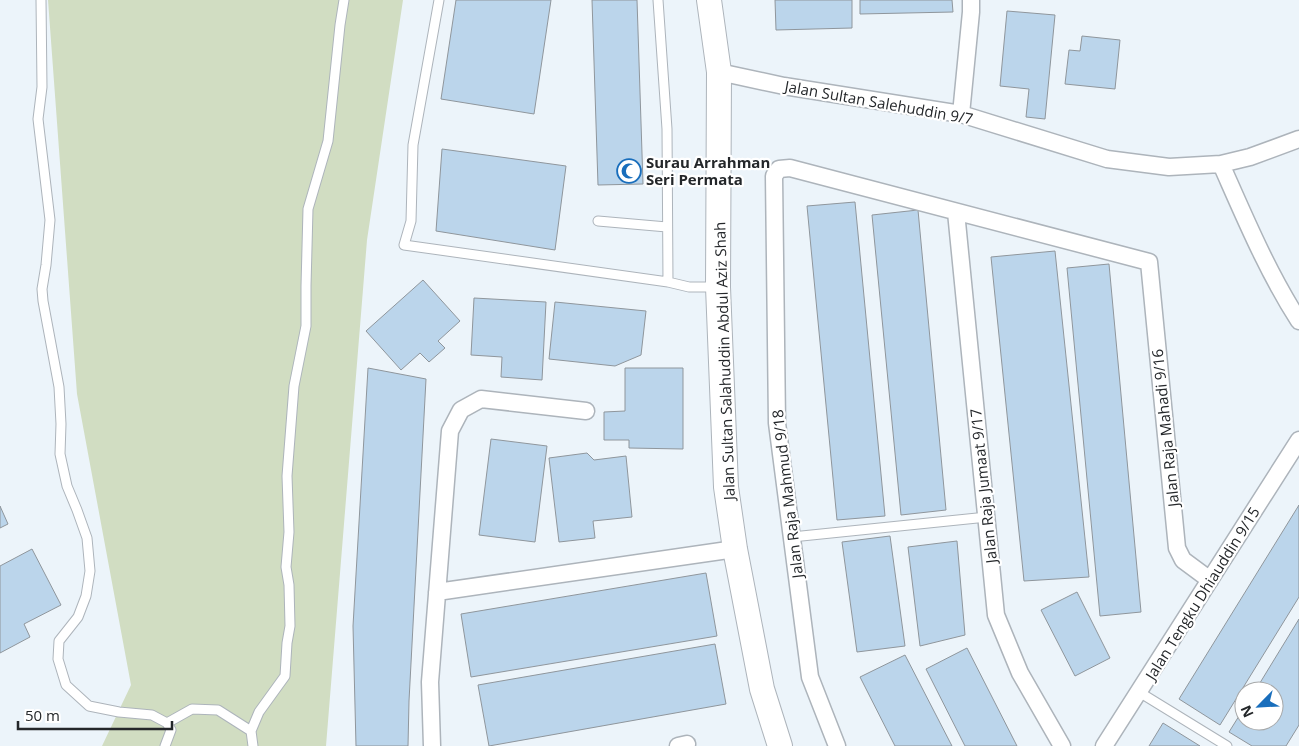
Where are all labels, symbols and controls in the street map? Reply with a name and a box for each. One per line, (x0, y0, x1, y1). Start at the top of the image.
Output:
street label: Jalan Sultan Salehuddin 9/7 (781, 75, 975, 128)
place label: Surau Arrahman Seri Permata (646, 152, 770, 189)
mosque icon: Surau Arrahman Seri Permata (616, 158, 642, 184)
street label: Jalan Sultan Salahuddin Abdul Aziz Shah (709, 221, 739, 503)
street label: Jalan Raja Mahadi 9/16 (1147, 348, 1183, 510)
street label: Jalan Raja Jumaat 9/17 (965, 408, 1001, 566)
street label: Jalan Raja Mahmud 9/18 (767, 409, 808, 581)
street label: Jalan Tengku Dhiauddin 9/15 (1139, 503, 1264, 685)
north arrow (1234, 681, 1284, 731)
scale bar (18, 698, 171, 730)
text: N (1236, 702, 1258, 721)
text: 50 m (25, 705, 60, 725)

